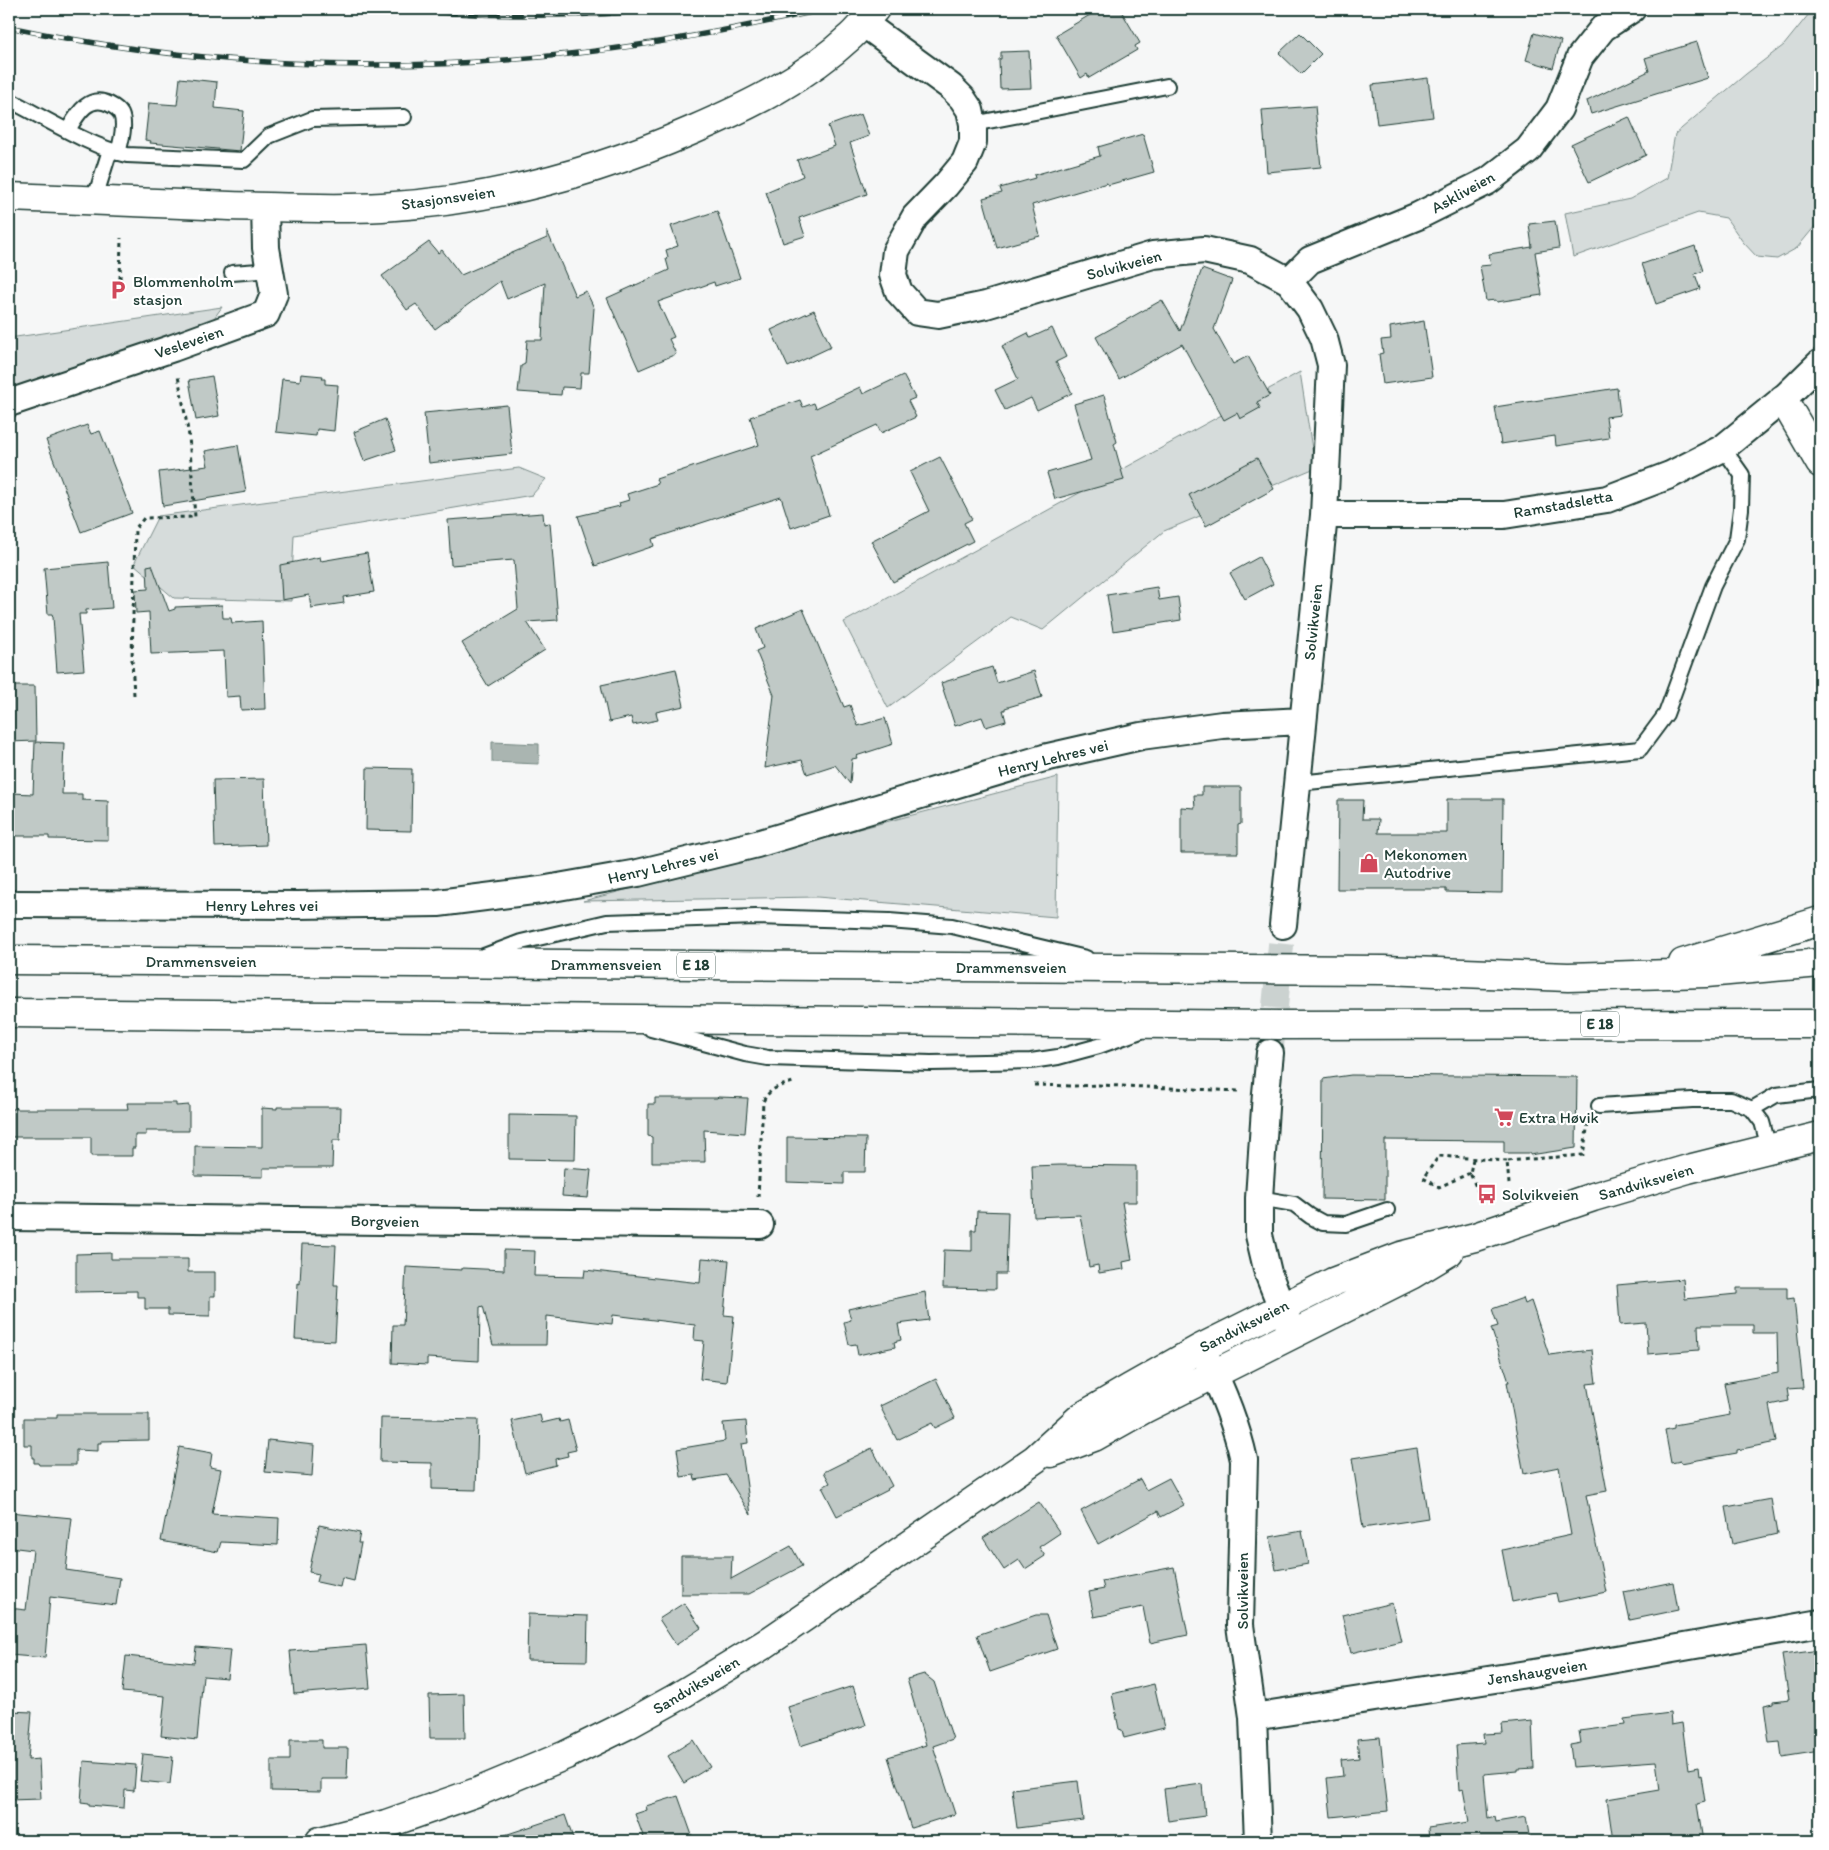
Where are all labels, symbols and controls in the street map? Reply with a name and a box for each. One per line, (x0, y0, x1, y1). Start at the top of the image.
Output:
street label: Askliveien (1428, 167, 1498, 217)
street label: Stasjonsveien (400, 182, 496, 214)
street label: Solvikveien (1084, 246, 1164, 284)
place label: Blommenholm stasjon (133, 272, 234, 309)
parking icon: Blommenholm stasjon (107, 279, 129, 301)
street label: Vesleveien (152, 321, 226, 363)
street label: Ramstadsletta (1512, 486, 1615, 522)
street label: Solvikveien (1300, 582, 1327, 661)
street label: Henry Lehres vei (996, 735, 1110, 781)
street label: Henry Lehres vei (606, 844, 720, 888)
place label: Mekonomen Autodrive (1384, 845, 1467, 882)
shop icon: Mekonomen Autodrive (1358, 852, 1380, 874)
street label: Henry Lehres vei (206, 896, 318, 915)
street label: Drammensveien (145, 952, 257, 971)
road number: E 18 (677, 952, 715, 978)
street label: Drammensveien (550, 955, 662, 974)
street label: Drammensveien (955, 958, 1067, 977)
road number: E 18 (1581, 1012, 1619, 1036)
supermarket icon: Extra Høvik (1493, 1106, 1515, 1128)
place label: Extra Høvik (1519, 1108, 1599, 1127)
street label: Sandviksveien (1596, 1159, 1696, 1205)
bus stop icon: Solvikveien (1476, 1183, 1498, 1205)
place label: Solvikveien (1502, 1185, 1579, 1204)
street label: Borgveien (350, 1211, 420, 1231)
street label: Sandviksveien (1196, 1295, 1292, 1357)
street label: Solvikveien (1233, 1552, 1252, 1629)
street label: Sandviksveien (649, 1652, 743, 1718)
street label: Jenshaugveien (1486, 1655, 1588, 1689)

